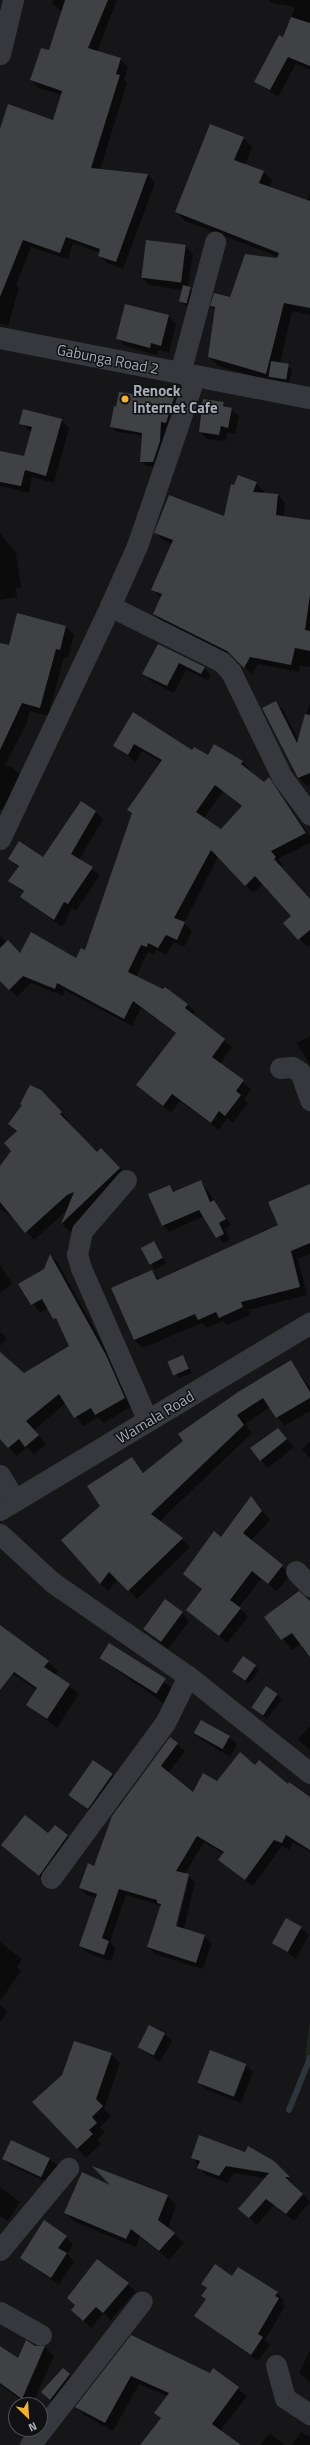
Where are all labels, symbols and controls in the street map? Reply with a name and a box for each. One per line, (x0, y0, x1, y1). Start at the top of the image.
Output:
street label: Gabunga Road 2 (56, 340, 160, 378)
place label: Renock Internet Cafe (133, 381, 218, 416)
marker: Renock Internet Cafe (120, 394, 130, 404)
street label: Wamala Road (113, 1387, 197, 1447)
north arrow (8, 2397, 48, 2437)
text: N (26, 2418, 39, 2436)

